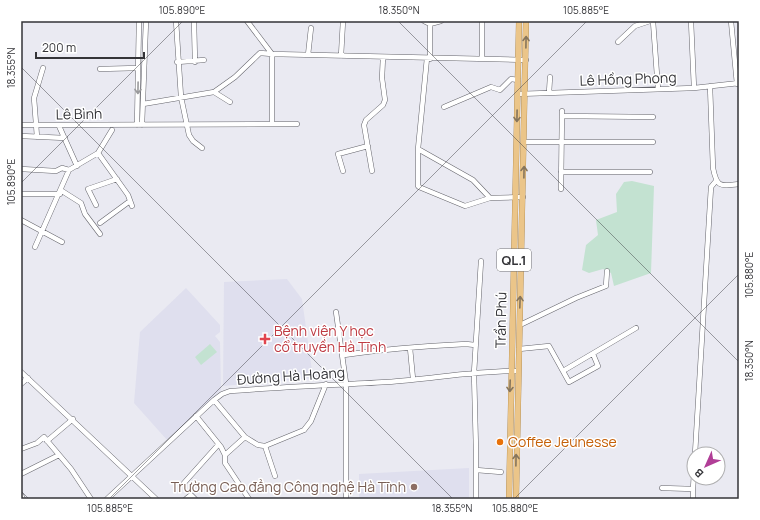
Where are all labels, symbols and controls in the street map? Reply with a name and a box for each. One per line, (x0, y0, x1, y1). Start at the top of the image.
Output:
text: 105.890°E (159, 3, 206, 17)
text: 18.350°N (379, 3, 420, 17)
text: 105.885°E (563, 3, 609, 17)
scale bar (36, 34, 144, 60)
one-way arrow (522, 36, 530, 49)
text: 200 m (42, 39, 76, 56)
text: 18.355°N (4, 48, 18, 88)
street label: Lê Hồng Phong (579, 67, 677, 90)
one-way arrow (134, 81, 141, 94)
street label: Lê Bình (56, 104, 102, 123)
one-way arrow (513, 109, 521, 122)
text: 105.890°E (4, 158, 18, 205)
one-way arrow (520, 166, 528, 179)
road number: QL.1 (497, 249, 531, 271)
text: 105.880°E (742, 252, 756, 298)
street label: Trần Phú (491, 292, 510, 348)
one-way arrow (516, 296, 524, 309)
place label: Bệnh viện Y học cổ truyền Hà Tĩnh (274, 321, 386, 356)
marker: Bệnh viện Y học cổ truyền Hà Tĩnh (259, 333, 271, 345)
text: 18.350°N (742, 340, 756, 382)
street label: Đường Hà Hoàng (236, 362, 345, 389)
one-way arrow (507, 379, 514, 392)
place label: Coffee Jeunesse (508, 432, 617, 451)
marker: Coffee Jeunesse (495, 437, 505, 447)
north arrow (686, 446, 726, 486)
one-way arrow (512, 454, 520, 467)
text: B (691, 466, 706, 481)
place label: Trường Cao đẳng Công nghệ Hà Tĩnh (171, 477, 406, 496)
marker: Trường Cao đẳng Công nghệ Hà Tĩnh (409, 482, 419, 492)
text: 105.885°E (87, 501, 133, 515)
text: 18.355°N (432, 501, 472, 515)
text: 105.880°E (492, 501, 538, 515)

